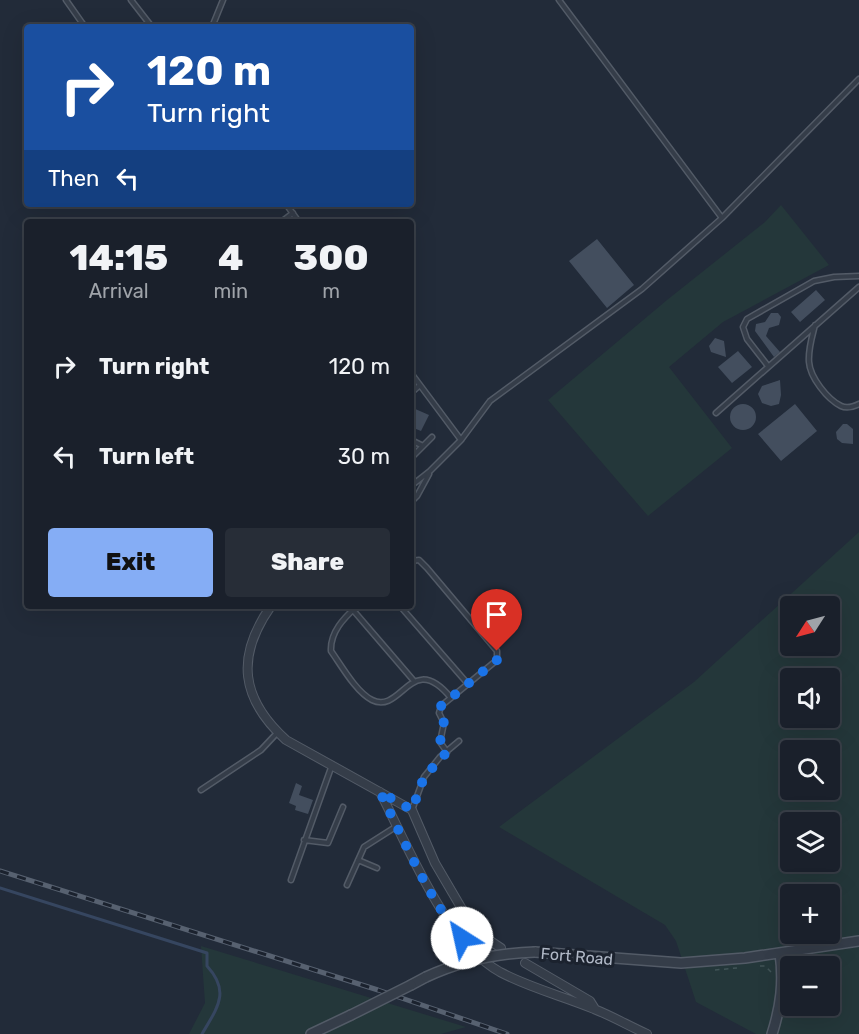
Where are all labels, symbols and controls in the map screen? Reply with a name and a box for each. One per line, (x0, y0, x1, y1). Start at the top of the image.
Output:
text: 120 m (147, 46, 271, 96)
icon: right (48, 48, 126, 126)
text: Turn right (147, 97, 270, 129)
icon: left (111, 162, 144, 195)
text: Then (48, 165, 99, 192)
text: 14:15 (69, 236, 168, 279)
text: 4 (218, 236, 244, 279)
text: 300 (294, 236, 369, 279)
text: Arrival (89, 279, 149, 303)
text: min (213, 279, 248, 303)
text: m (322, 279, 340, 303)
icon: right (48, 350, 81, 383)
text: Turn right (99, 353, 209, 380)
text: 120 m (329, 353, 390, 380)
icon: left (48, 440, 81, 473)
text: Turn left (99, 443, 194, 470)
text: 30 m (338, 443, 390, 470)
button: Exit (48, 528, 213, 597)
button: Share (225, 528, 390, 597)
pin (471, 589, 522, 651)
north arrow (780, 596, 840, 656)
map controls (780, 596, 840, 1016)
icon: arrive (480, 598, 513, 631)
button: sound (780, 668, 840, 728)
button: search (780, 740, 840, 800)
button: layers (780, 812, 840, 872)
button: + (780, 884, 840, 944)
position arrow (430, 906, 494, 970)
street label: Fort Road (540, 944, 614, 969)
button: − (780, 956, 840, 1016)

